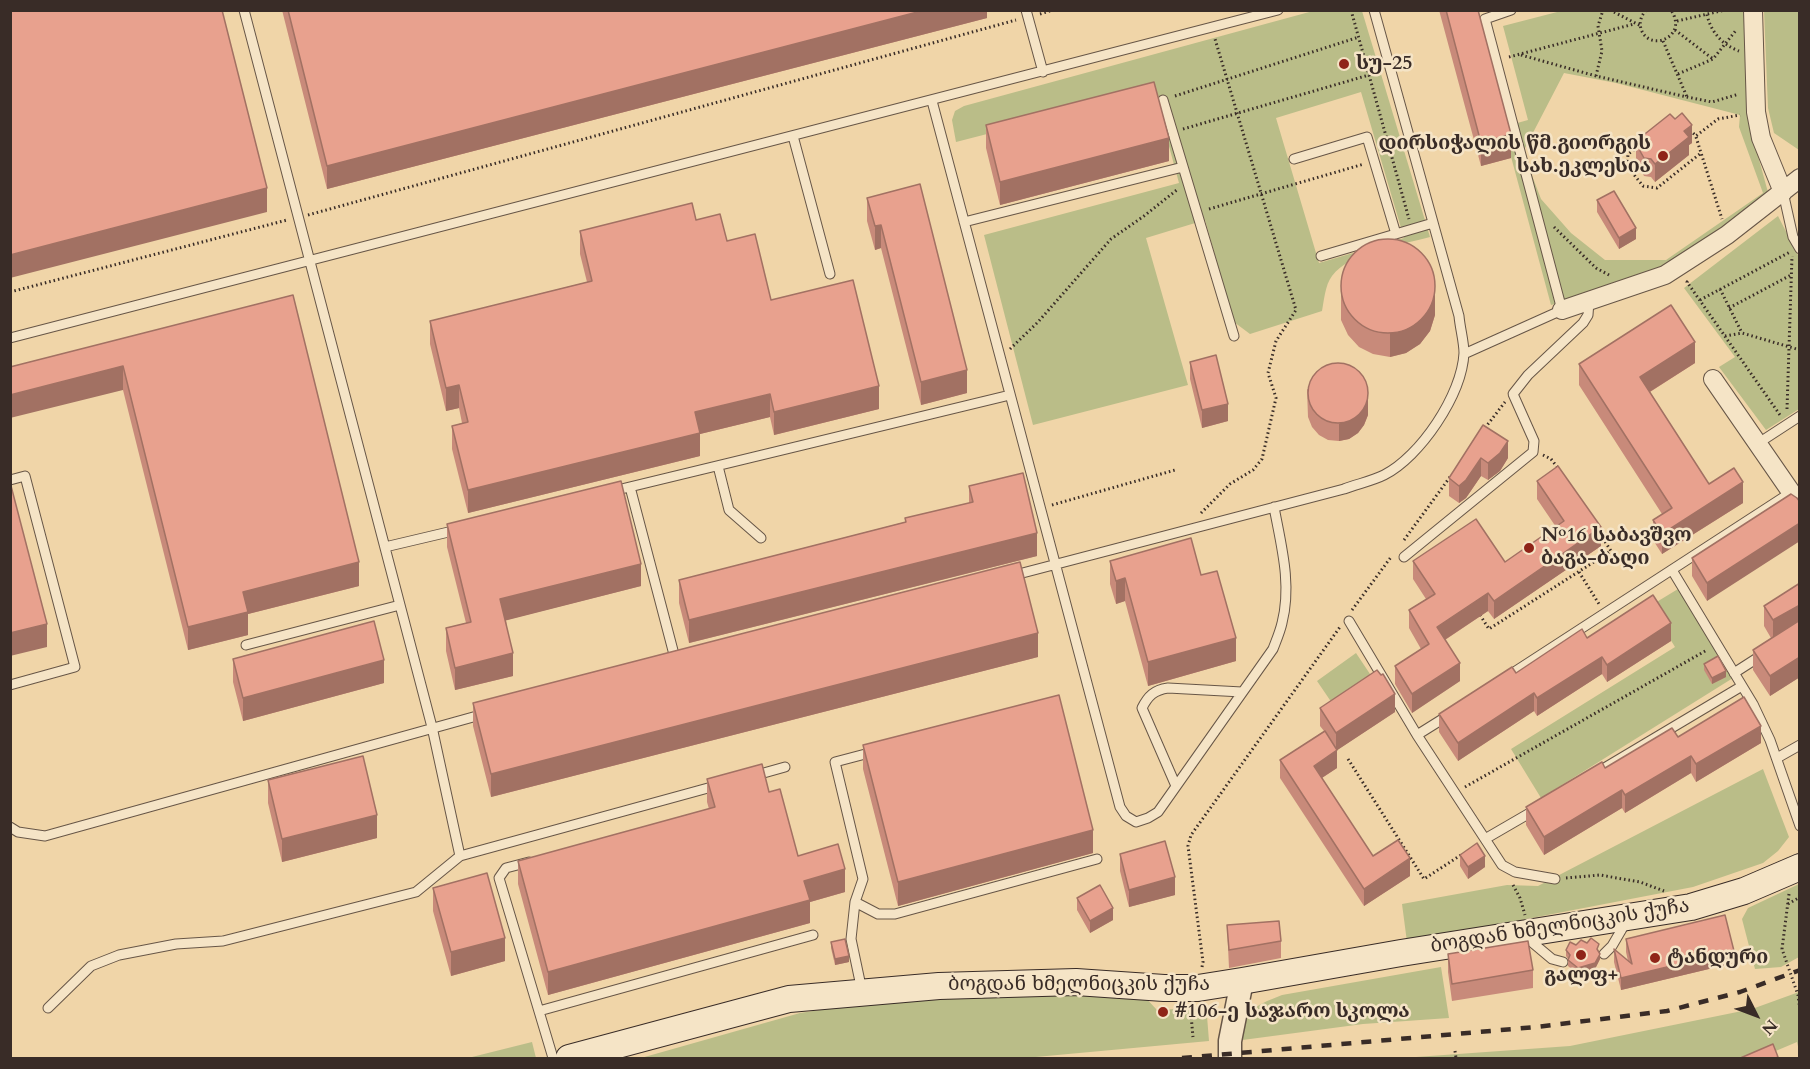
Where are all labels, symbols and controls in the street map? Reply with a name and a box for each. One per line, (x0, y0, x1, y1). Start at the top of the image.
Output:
place label: სუ-25 (1356, 52, 1413, 76)
marker: სუ-25 (1337, 57, 1351, 71)
place label: დირსიჭალის წმ.გიორგის სახ.ეკლესია (1379, 132, 1651, 179)
marker: დირსიჭალის წმ.გიორგის სახ.ეკლესია (1656, 149, 1670, 163)
place label: №16 საბავშვო ბაგა-ბაღი (1541, 524, 1691, 571)
marker: №16 საბავშვო ბაგა-ბაღი (1522, 541, 1536, 555)
street label: ბოგდან ხმელნიცკის ქუჩა (1429, 895, 1691, 959)
place label: ტანდური (1667, 946, 1768, 970)
marker: გალფ+ (1574, 948, 1588, 962)
marker: ტანდური (1648, 951, 1662, 965)
place label: გალფ+ (1544, 964, 1618, 988)
street label: ბოგდან ხმელნიცკის ქუჩა (948, 973, 1210, 997)
north arrow (1726, 985, 1786, 1045)
place label: #106-ე საჯარო სკოლა (1175, 1000, 1410, 1024)
marker: #106-ე საჯარო სკოლა (1156, 1005, 1170, 1019)
text: N (1757, 1015, 1782, 1040)

